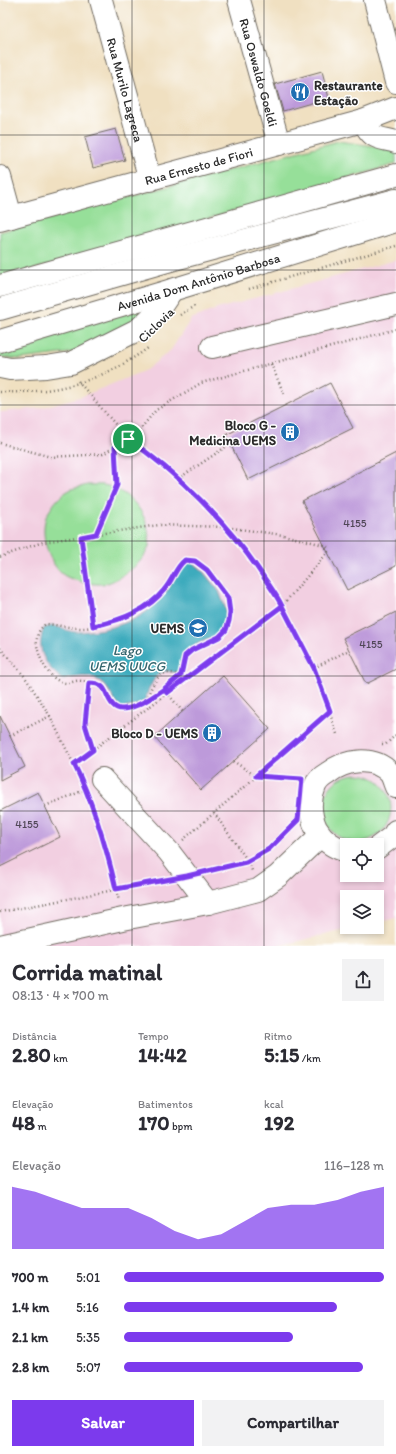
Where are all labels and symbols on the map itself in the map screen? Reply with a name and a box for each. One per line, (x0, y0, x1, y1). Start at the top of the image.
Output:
street label: Rua Oswaldo Goeldi (237, 16, 281, 128)
street label: Rua Murilo Lagreca (104, 36, 147, 144)
place label: Restaurante Estação (314, 78, 383, 109)
restaurant icon: Restaurante Estação (289, 81, 311, 103)
street label: Rua Ernesto de Fiori (143, 144, 255, 188)
street label: Avenida Dom Antônio Barbosa (115, 250, 282, 313)
street label: Ciclovia (135, 304, 177, 346)
place label: Bloco G - Medicina UEMS (189, 418, 277, 448)
building icon: Bloco G - Medicina UEMS (279, 421, 301, 443)
pin (111, 422, 145, 456)
house number: 4155 (343, 517, 367, 530)
school or university icon: UEMS (187, 617, 209, 639)
place label: UEMS (151, 621, 185, 636)
house number: 4155 (359, 638, 383, 651)
water label: Lago UEMS UUCG (89, 642, 167, 675)
building icon: Bloco D - UEMS (201, 722, 223, 744)
place label: Bloco D - UEMS (111, 726, 199, 741)
house number: 4155 (15, 818, 39, 831)

